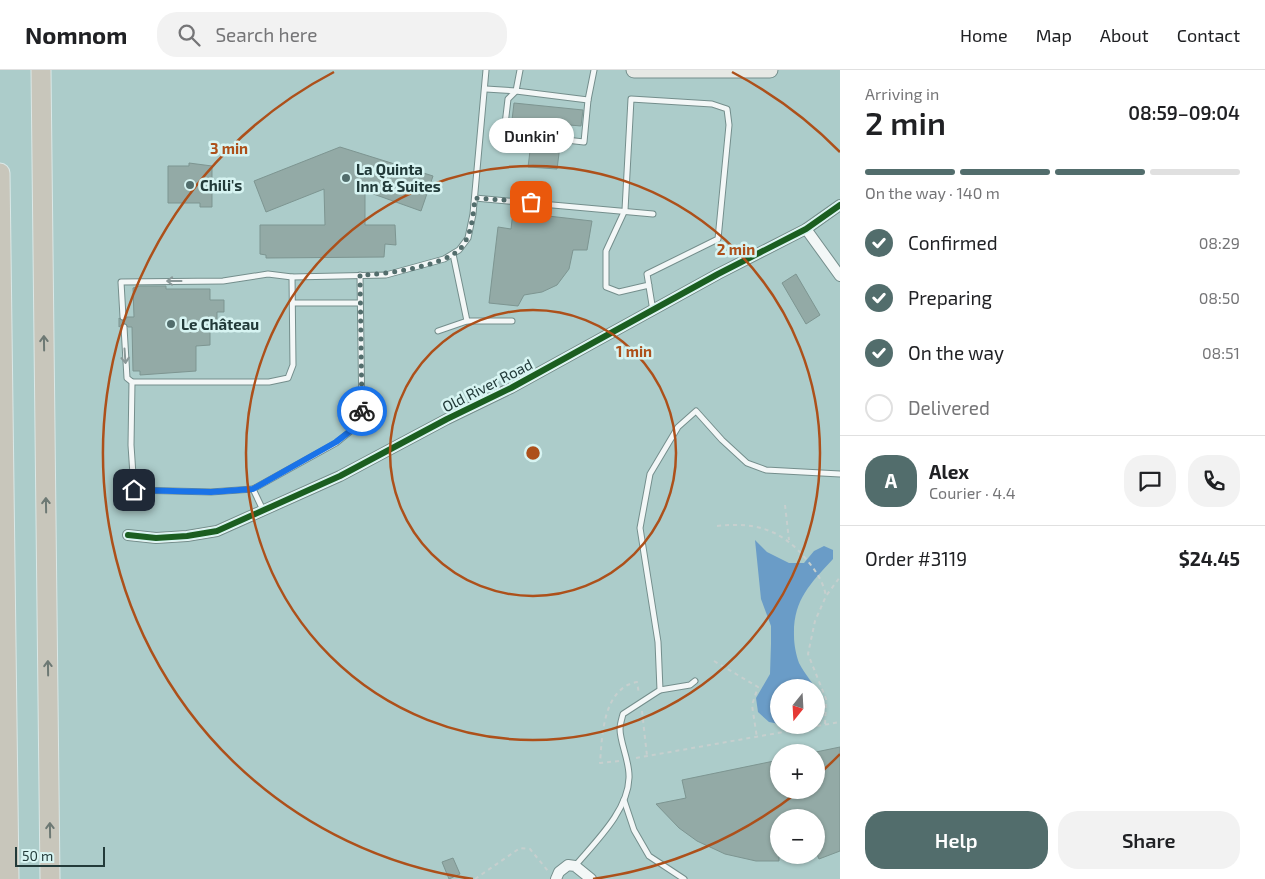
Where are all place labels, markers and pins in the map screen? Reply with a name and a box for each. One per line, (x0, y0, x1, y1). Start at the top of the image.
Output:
callout: Dunkin' (488, 117, 574, 152)
place label: La Quinta Inn & Suites (356, 160, 441, 195)
marker: La Quinta Inn & Suites (340, 172, 352, 184)
place label: Chili's (200, 176, 242, 194)
marker: Chili's (184, 179, 196, 191)
pin (510, 181, 552, 223)
place label: Le Château (181, 315, 259, 333)
marker: Le Château (165, 318, 177, 330)
centre of rings (524, 444, 542, 462)
pin (113, 469, 155, 511)

